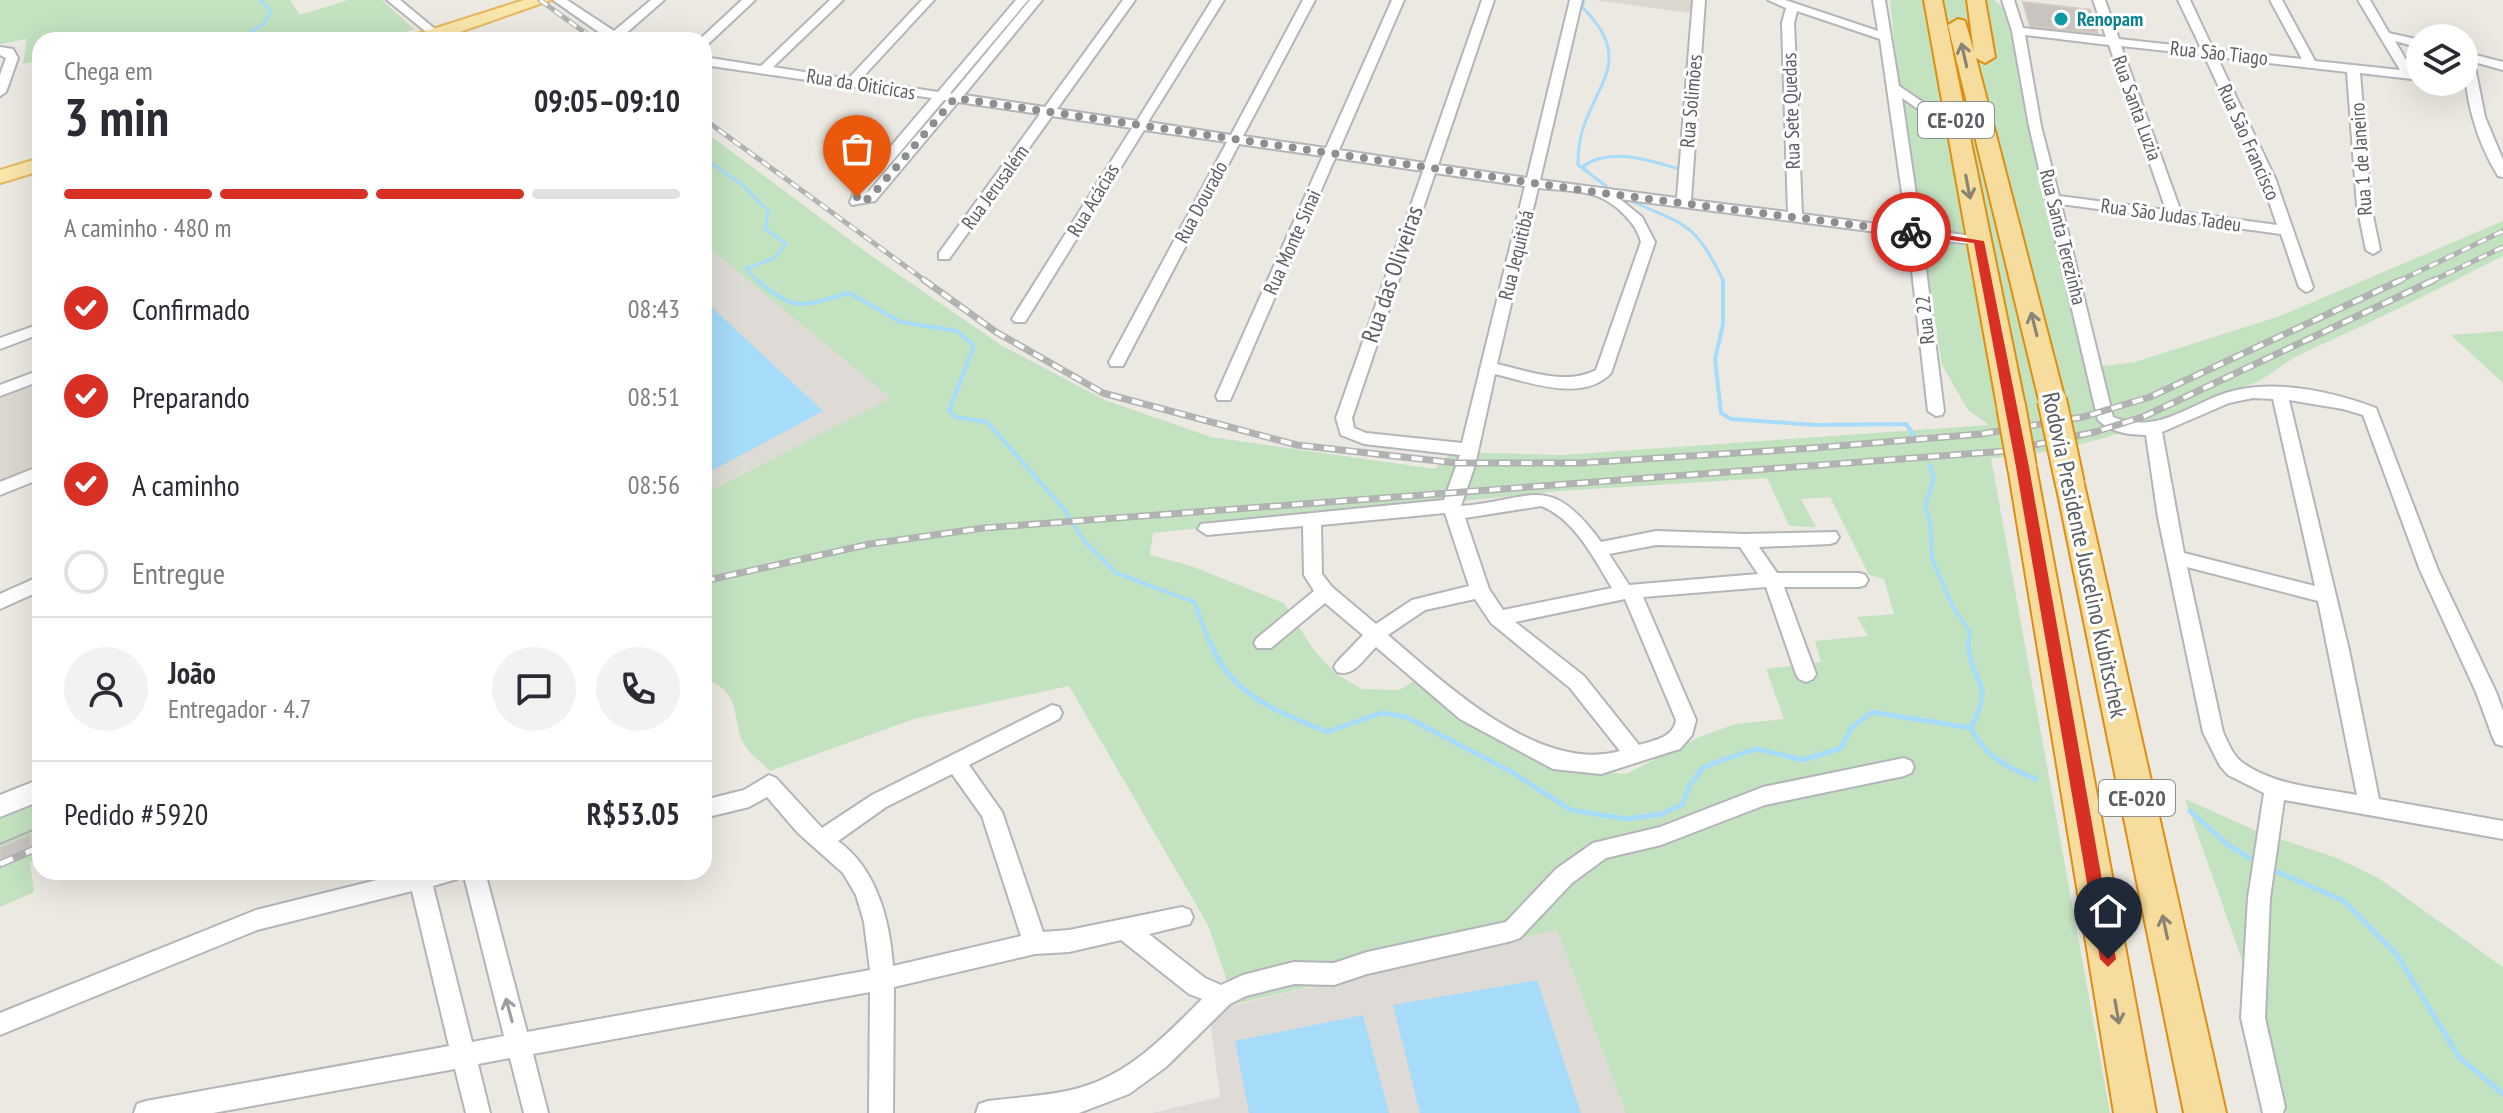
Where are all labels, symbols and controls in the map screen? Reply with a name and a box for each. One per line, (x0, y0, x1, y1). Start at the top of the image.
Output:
place label: Renopam (2077, 6, 2143, 32)
marker: Renopam (2052, 10, 2070, 28)
map controls (2406, 24, 2478, 96)
button: layers (2406, 24, 2478, 96)
street label: Rua São Tiago (2169, 35, 2269, 71)
one-way arrow (1956, 42, 1971, 68)
street label: Rua Sete Quedas (1776, 52, 1806, 170)
street label: Rua Santa Luzia (2106, 52, 2168, 164)
street label: Rua Solimões (1674, 53, 1708, 149)
text: Chega em (64, 54, 153, 87)
street label: Rua da Oiticicas (805, 63, 918, 105)
street label: Rua São Francisco (2212, 80, 2286, 204)
text: 09:05–09:10 (534, 81, 680, 120)
text: 3 min (64, 83, 169, 150)
road number: CE-020 (1918, 102, 1994, 138)
street label: Rua 1 de Janeiro (2344, 102, 2378, 216)
pin (823, 115, 891, 197)
icon: bag (835, 127, 879, 171)
street label: Rua Jerusalém (956, 140, 1034, 234)
street label: Rua Dourado (1169, 157, 1233, 247)
street label: Rua Acácias (1061, 159, 1125, 241)
street label: Rua Santa Terezinha (2034, 166, 2092, 308)
one-way arrow (1962, 173, 1977, 199)
street label: Rua Monte Sinai (1257, 185, 1327, 299)
courier (1871, 192, 1951, 272)
street label: Rua São Judas Tadeu (2099, 192, 2243, 238)
street label: Rua das Oliveiras (1354, 202, 1430, 346)
street label: Rua Jequitibá (1492, 207, 1540, 303)
icon: bike (1889, 210, 1933, 254)
text: A caminho · 480 m (64, 211, 231, 244)
icon: check (64, 286, 108, 330)
text: Confirmado (132, 289, 250, 328)
text: 08:43 (628, 292, 680, 325)
street label: Rua 22 (1910, 295, 1940, 345)
one-way arrow (2026, 311, 2041, 337)
icon: check (64, 374, 108, 418)
text: Preparando (132, 377, 250, 416)
text: 08:51 (628, 380, 680, 413)
street label: Rodovia Presidente Juscelino Kubitschek (2035, 389, 2135, 721)
icon: check (64, 462, 108, 506)
text: A caminho (132, 465, 240, 504)
text: 08:56 (628, 468, 680, 501)
text: Entregue (132, 553, 225, 592)
button: person (64, 647, 148, 731)
button: chat (492, 647, 576, 731)
button: phone (596, 647, 680, 731)
text: João (168, 653, 216, 692)
text: Entregador · 4.7 (168, 692, 311, 725)
road number: CE-020 (2099, 780, 2175, 816)
text: Pedido #5920 (64, 794, 208, 833)
text: R$53.05 (587, 794, 680, 833)
pin (2074, 877, 2142, 959)
icon: home (2086, 889, 2130, 933)
one-way arrow (2157, 915, 2172, 941)
one-way arrow (501, 998, 516, 1024)
one-way arrow (2111, 999, 2126, 1025)

